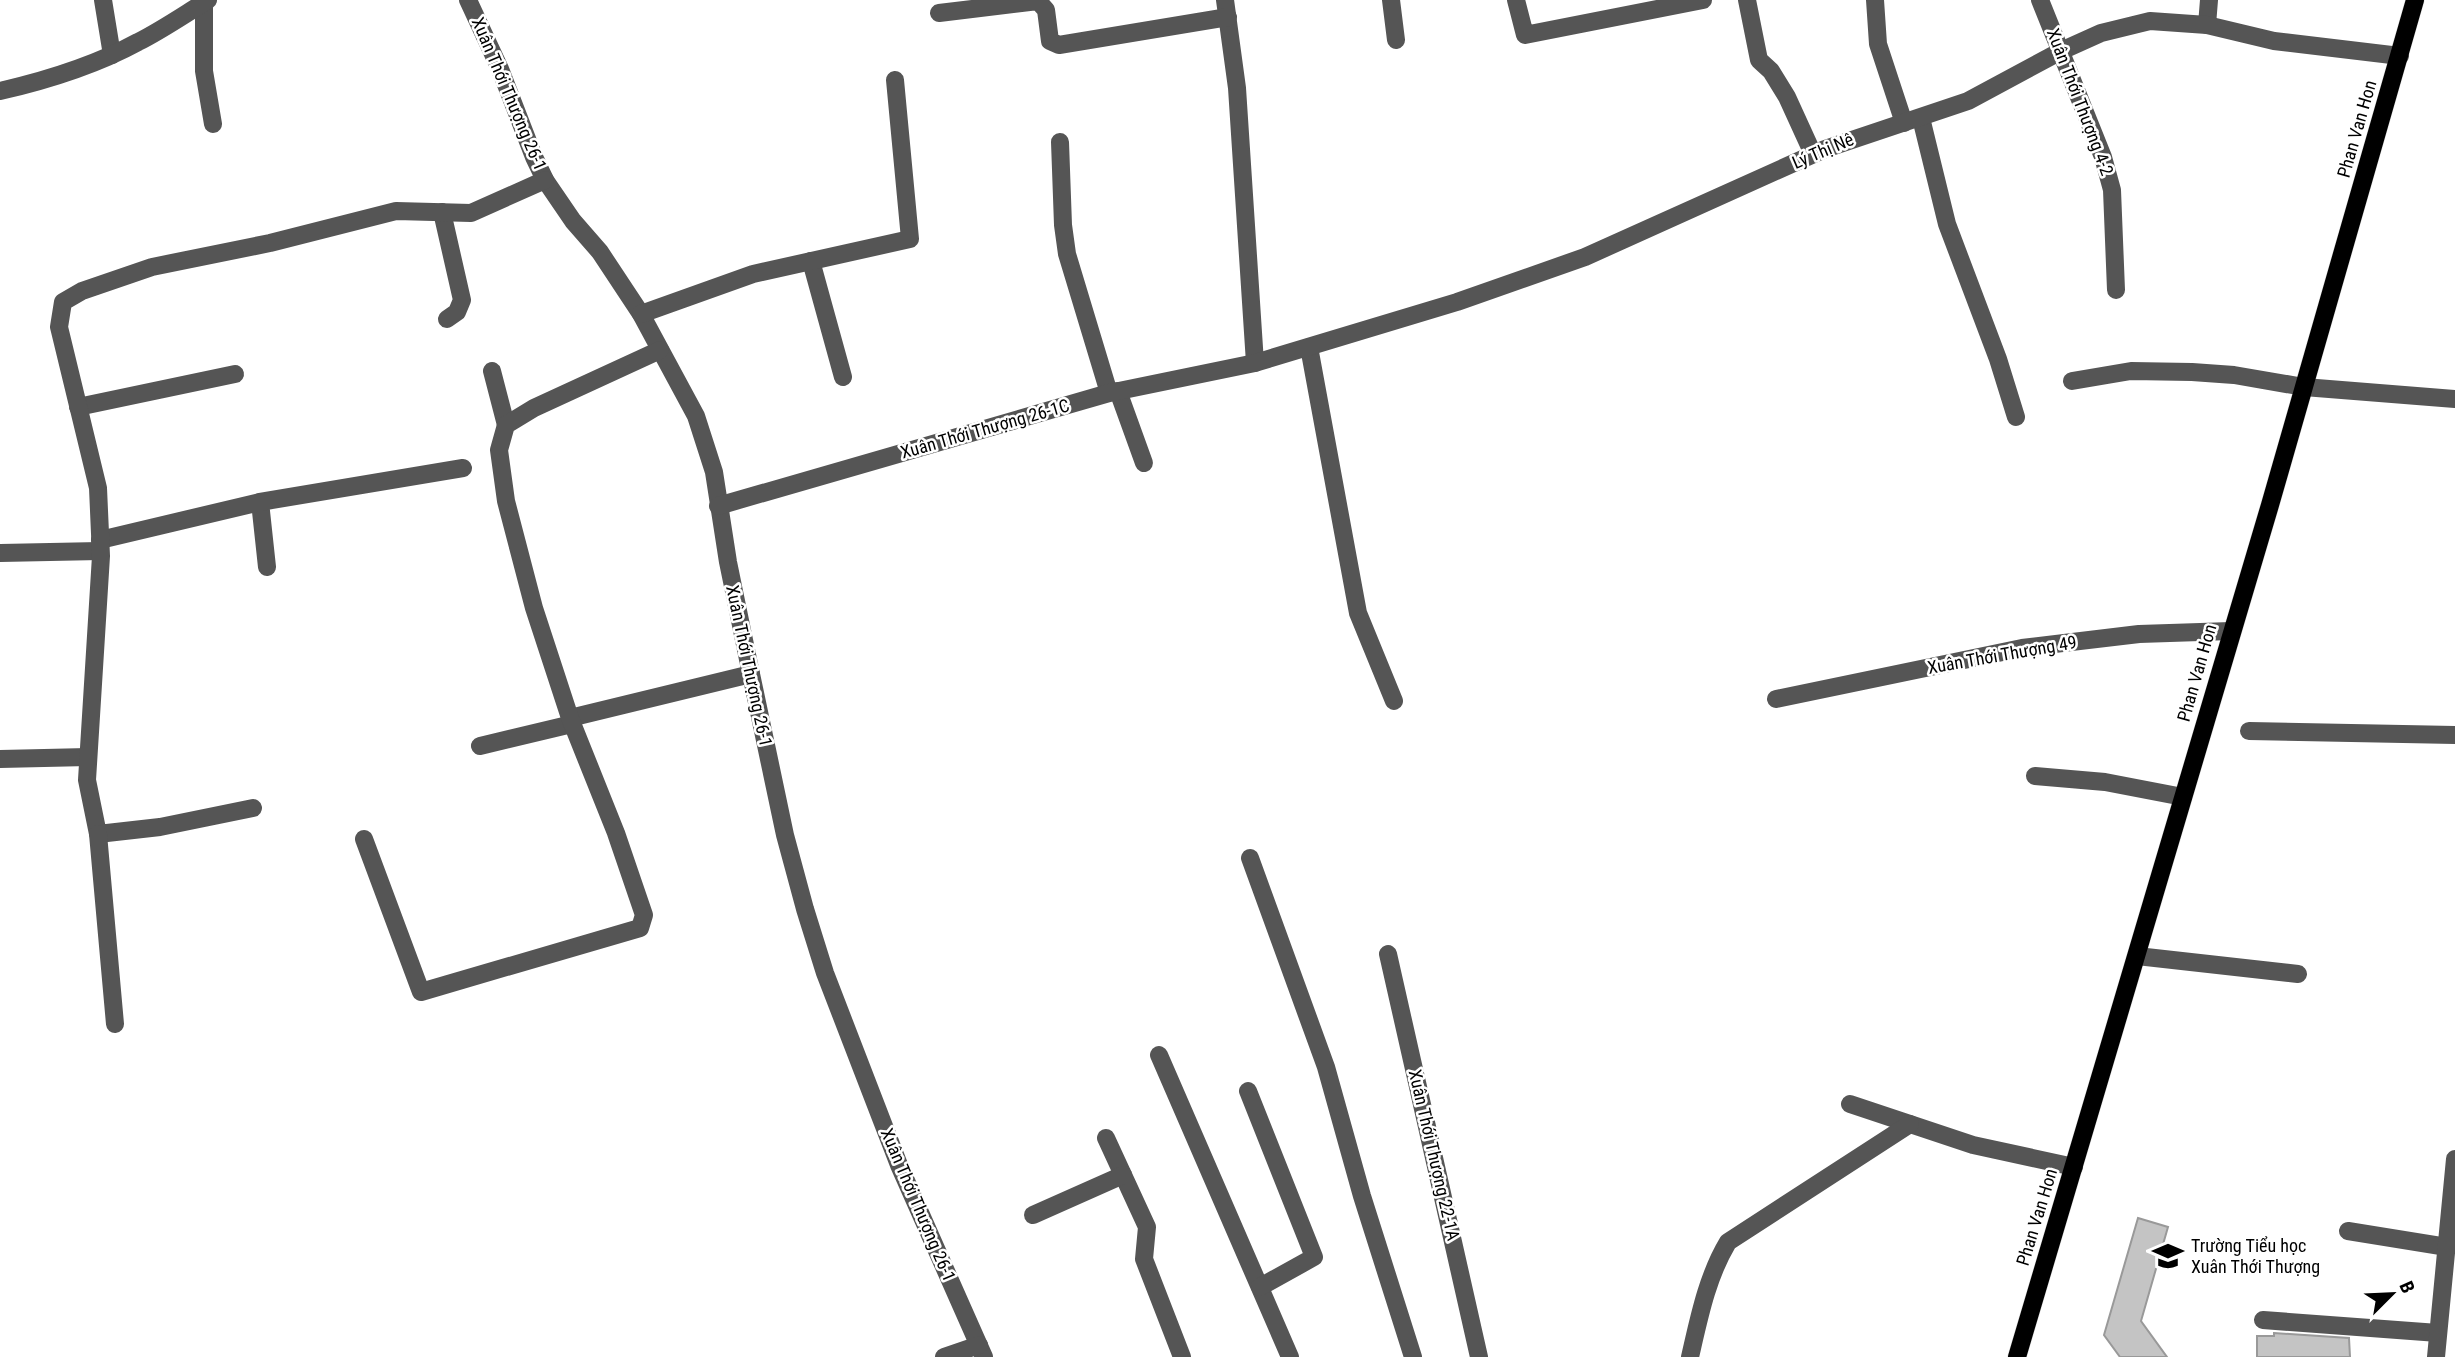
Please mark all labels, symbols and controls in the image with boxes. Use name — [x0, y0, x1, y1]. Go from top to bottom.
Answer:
street label: Xuân Thới Thượng 26-1 — [468, 14, 551, 174]
street label: Xuân Thới Thượng 4-2 — [2043, 25, 2118, 178]
street label: Phan Van Hon — [2333, 78, 2380, 180]
street label: Lý Thị Nê — [1789, 128, 1857, 173]
street label: Xuân Thới Thượng 26-1C — [898, 394, 1072, 463]
street label: Xuân Thới Thượng 26-1 — [722, 583, 777, 749]
street label: Phan Van Hon — [2173, 622, 2220, 724]
street label: Xuân Thới Thượng 49 — [1926, 631, 2078, 678]
street label: Xuân Thới Thượng 22-1A — [1405, 1067, 1465, 1243]
street label: Xuân Thới Thượng 26-1 — [877, 1125, 960, 1285]
street label: Phan Van Hon — [2012, 1166, 2061, 1268]
place label: Trường Tiểu học Xuân Thới Thượng — [2191, 1235, 2320, 1277]
school or university icon: Trường Tiểu học Xuân Thới Thượng — [2151, 1239, 2185, 1273]
north arrow — [2357, 1259, 2427, 1329]
text: B — [2394, 1278, 2420, 1297]

